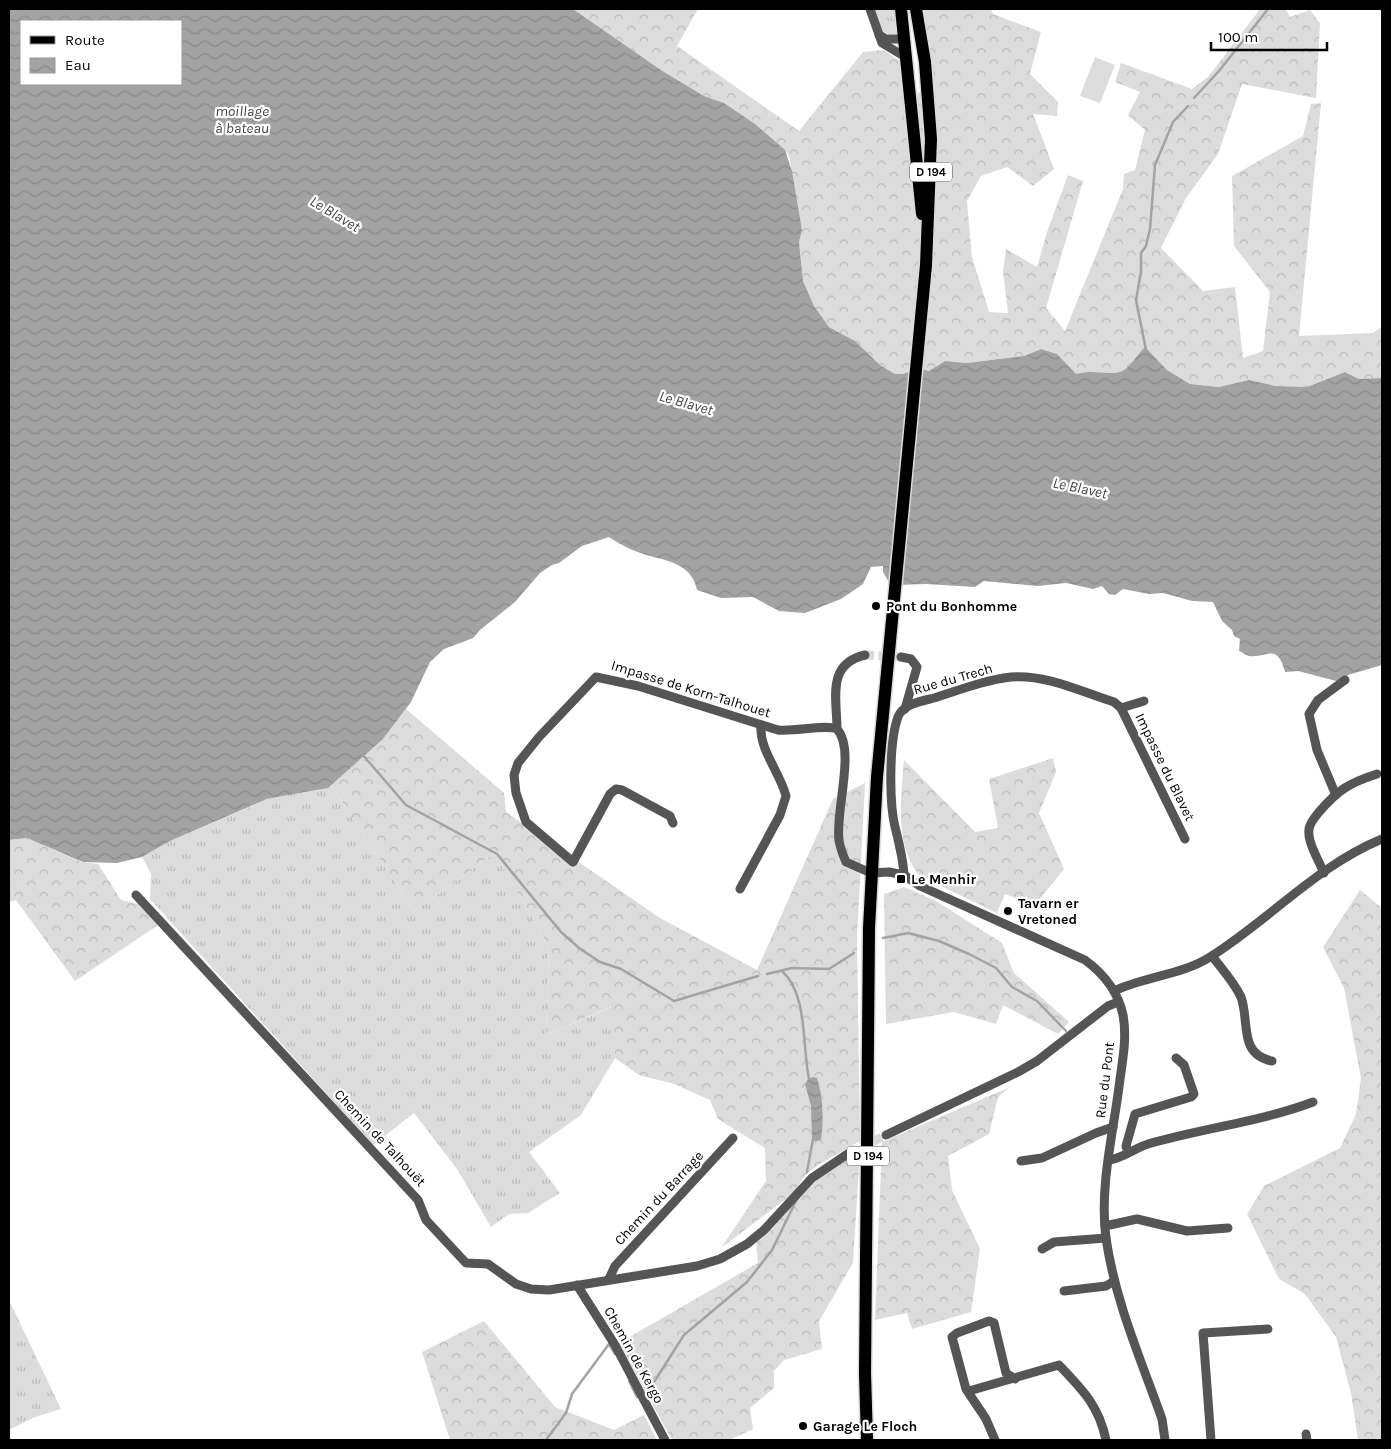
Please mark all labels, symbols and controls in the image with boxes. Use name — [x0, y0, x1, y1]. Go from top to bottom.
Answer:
legend — [20, 20, 182, 85]
scale bar — [1211, 20, 1327, 52]
text: 100 m — [1218, 28, 1258, 46]
text: Route — [65, 31, 105, 49]
text: Eau — [65, 56, 91, 74]
water label: moillage à bateau — [215, 102, 269, 137]
road number: D 194 — [910, 162, 952, 182]
water label: Le Blavet — [307, 192, 364, 236]
water label: Le Blavet — [657, 387, 716, 419]
water label: Le Blavet — [1051, 473, 1110, 503]
place label: Pont du Bonhomme — [886, 598, 1017, 615]
marker: Pont du Bonhomme — [870, 600, 882, 612]
street label: Impasse de Korn-Talhouet — [609, 657, 773, 721]
street label: Rue du Trech — [911, 660, 995, 698]
street label: Impasse du Blavet — [1131, 710, 1199, 824]
place label: Le Menhir — [911, 871, 977, 888]
marker: Le Menhir — [895, 873, 907, 885]
place label: Tavarn er Vretoned — [1018, 895, 1079, 928]
marker: Tavarn er Vretoned — [1002, 905, 1014, 917]
street label: Rue du Pont — [1092, 1041, 1118, 1119]
street label: Chemin de Talhouët — [331, 1086, 429, 1190]
road number: D 194 — [847, 1146, 889, 1166]
street label: Chemin du Barrage — [611, 1147, 707, 1249]
street label: Chemin de Kergo — [600, 1304, 668, 1406]
place label: Garage Le Floch — [813, 1418, 917, 1435]
marker: Garage Le Floch — [797, 1420, 809, 1432]

